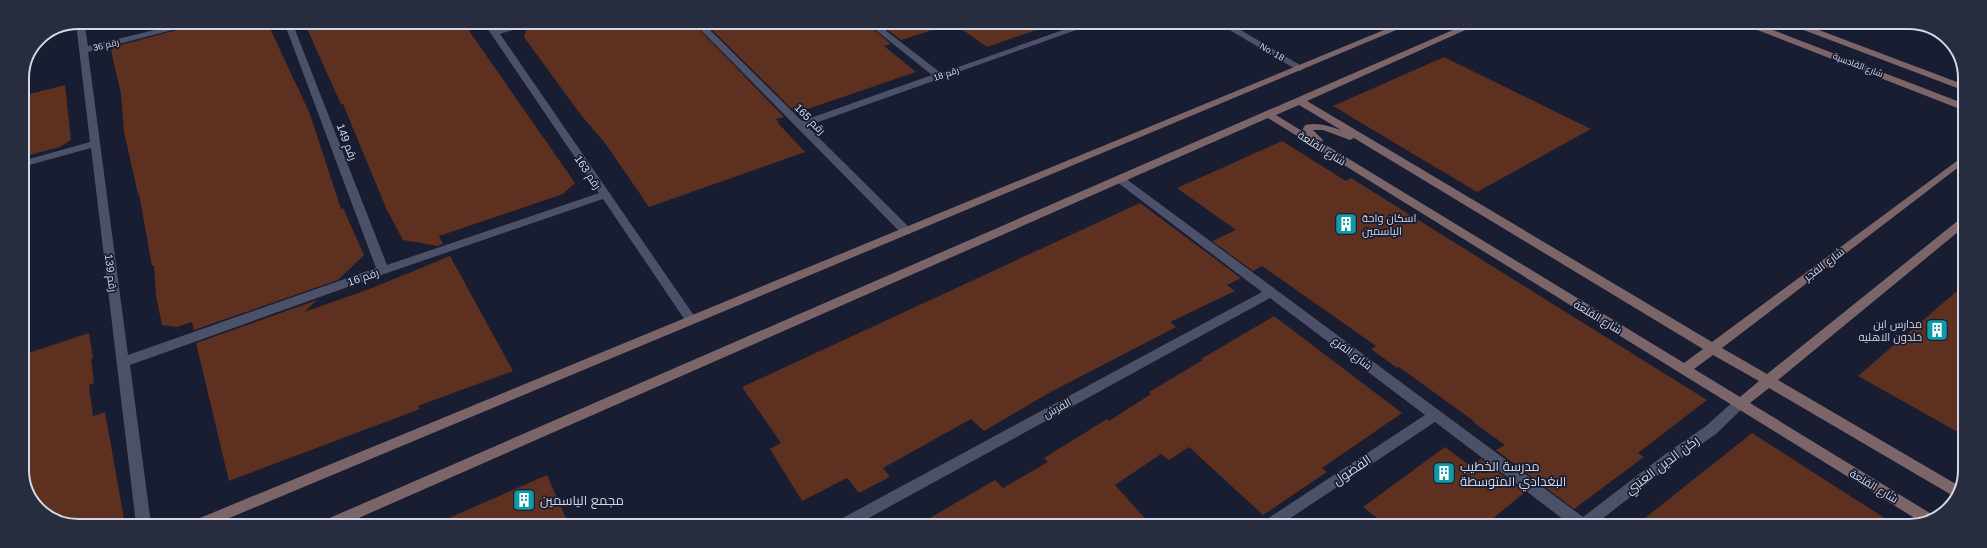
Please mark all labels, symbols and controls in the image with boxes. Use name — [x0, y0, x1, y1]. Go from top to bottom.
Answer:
street label: رقم 36 — [92, 37, 120, 54]
street label: No. 18 — [1258, 41, 1286, 63]
street label: شارع القادسية — [1831, 51, 1884, 80]
street label: رقم 18 — [932, 65, 960, 84]
street label: رقم 165 — [791, 101, 828, 138]
street label: رقم 149 — [333, 122, 359, 163]
street label: شارع القلعة — [1295, 129, 1348, 169]
street label: رقم 163 — [571, 153, 604, 192]
building icon: اسكان واحة الياسمين — [1333, 211, 1359, 237]
place label: اسكان واحة الياسمين — [1362, 212, 1416, 238]
street label: شارع الفجر — [1801, 245, 1848, 285]
street label: رقم 139 — [101, 253, 119, 293]
street label: رقم 16 — [346, 266, 381, 290]
street label: شارع القلعة — [1571, 298, 1624, 338]
building icon: مدارس ابن خلدون الاهليه — [1924, 317, 1950, 343]
place label: مدارس ابن خلدون الاهليه — [1858, 318, 1922, 344]
street label: شارع الفرع — [1329, 334, 1374, 373]
street label: الفرش — [1041, 396, 1073, 421]
street label: ركن الدين العتبي — [1622, 433, 1703, 500]
street label: الفضول — [1330, 452, 1374, 489]
place label: مدرسة الخطيب البغدادي المتوسطة — [1460, 459, 1566, 492]
building icon: مدرسة الخطيب البغدادي المتوسطة — [1431, 460, 1457, 486]
street label: شارع القلعة — [1847, 467, 1900, 507]
building icon: مجمع الياسمين — [511, 487, 537, 513]
place label: مجمع الياسمين — [540, 493, 624, 509]

